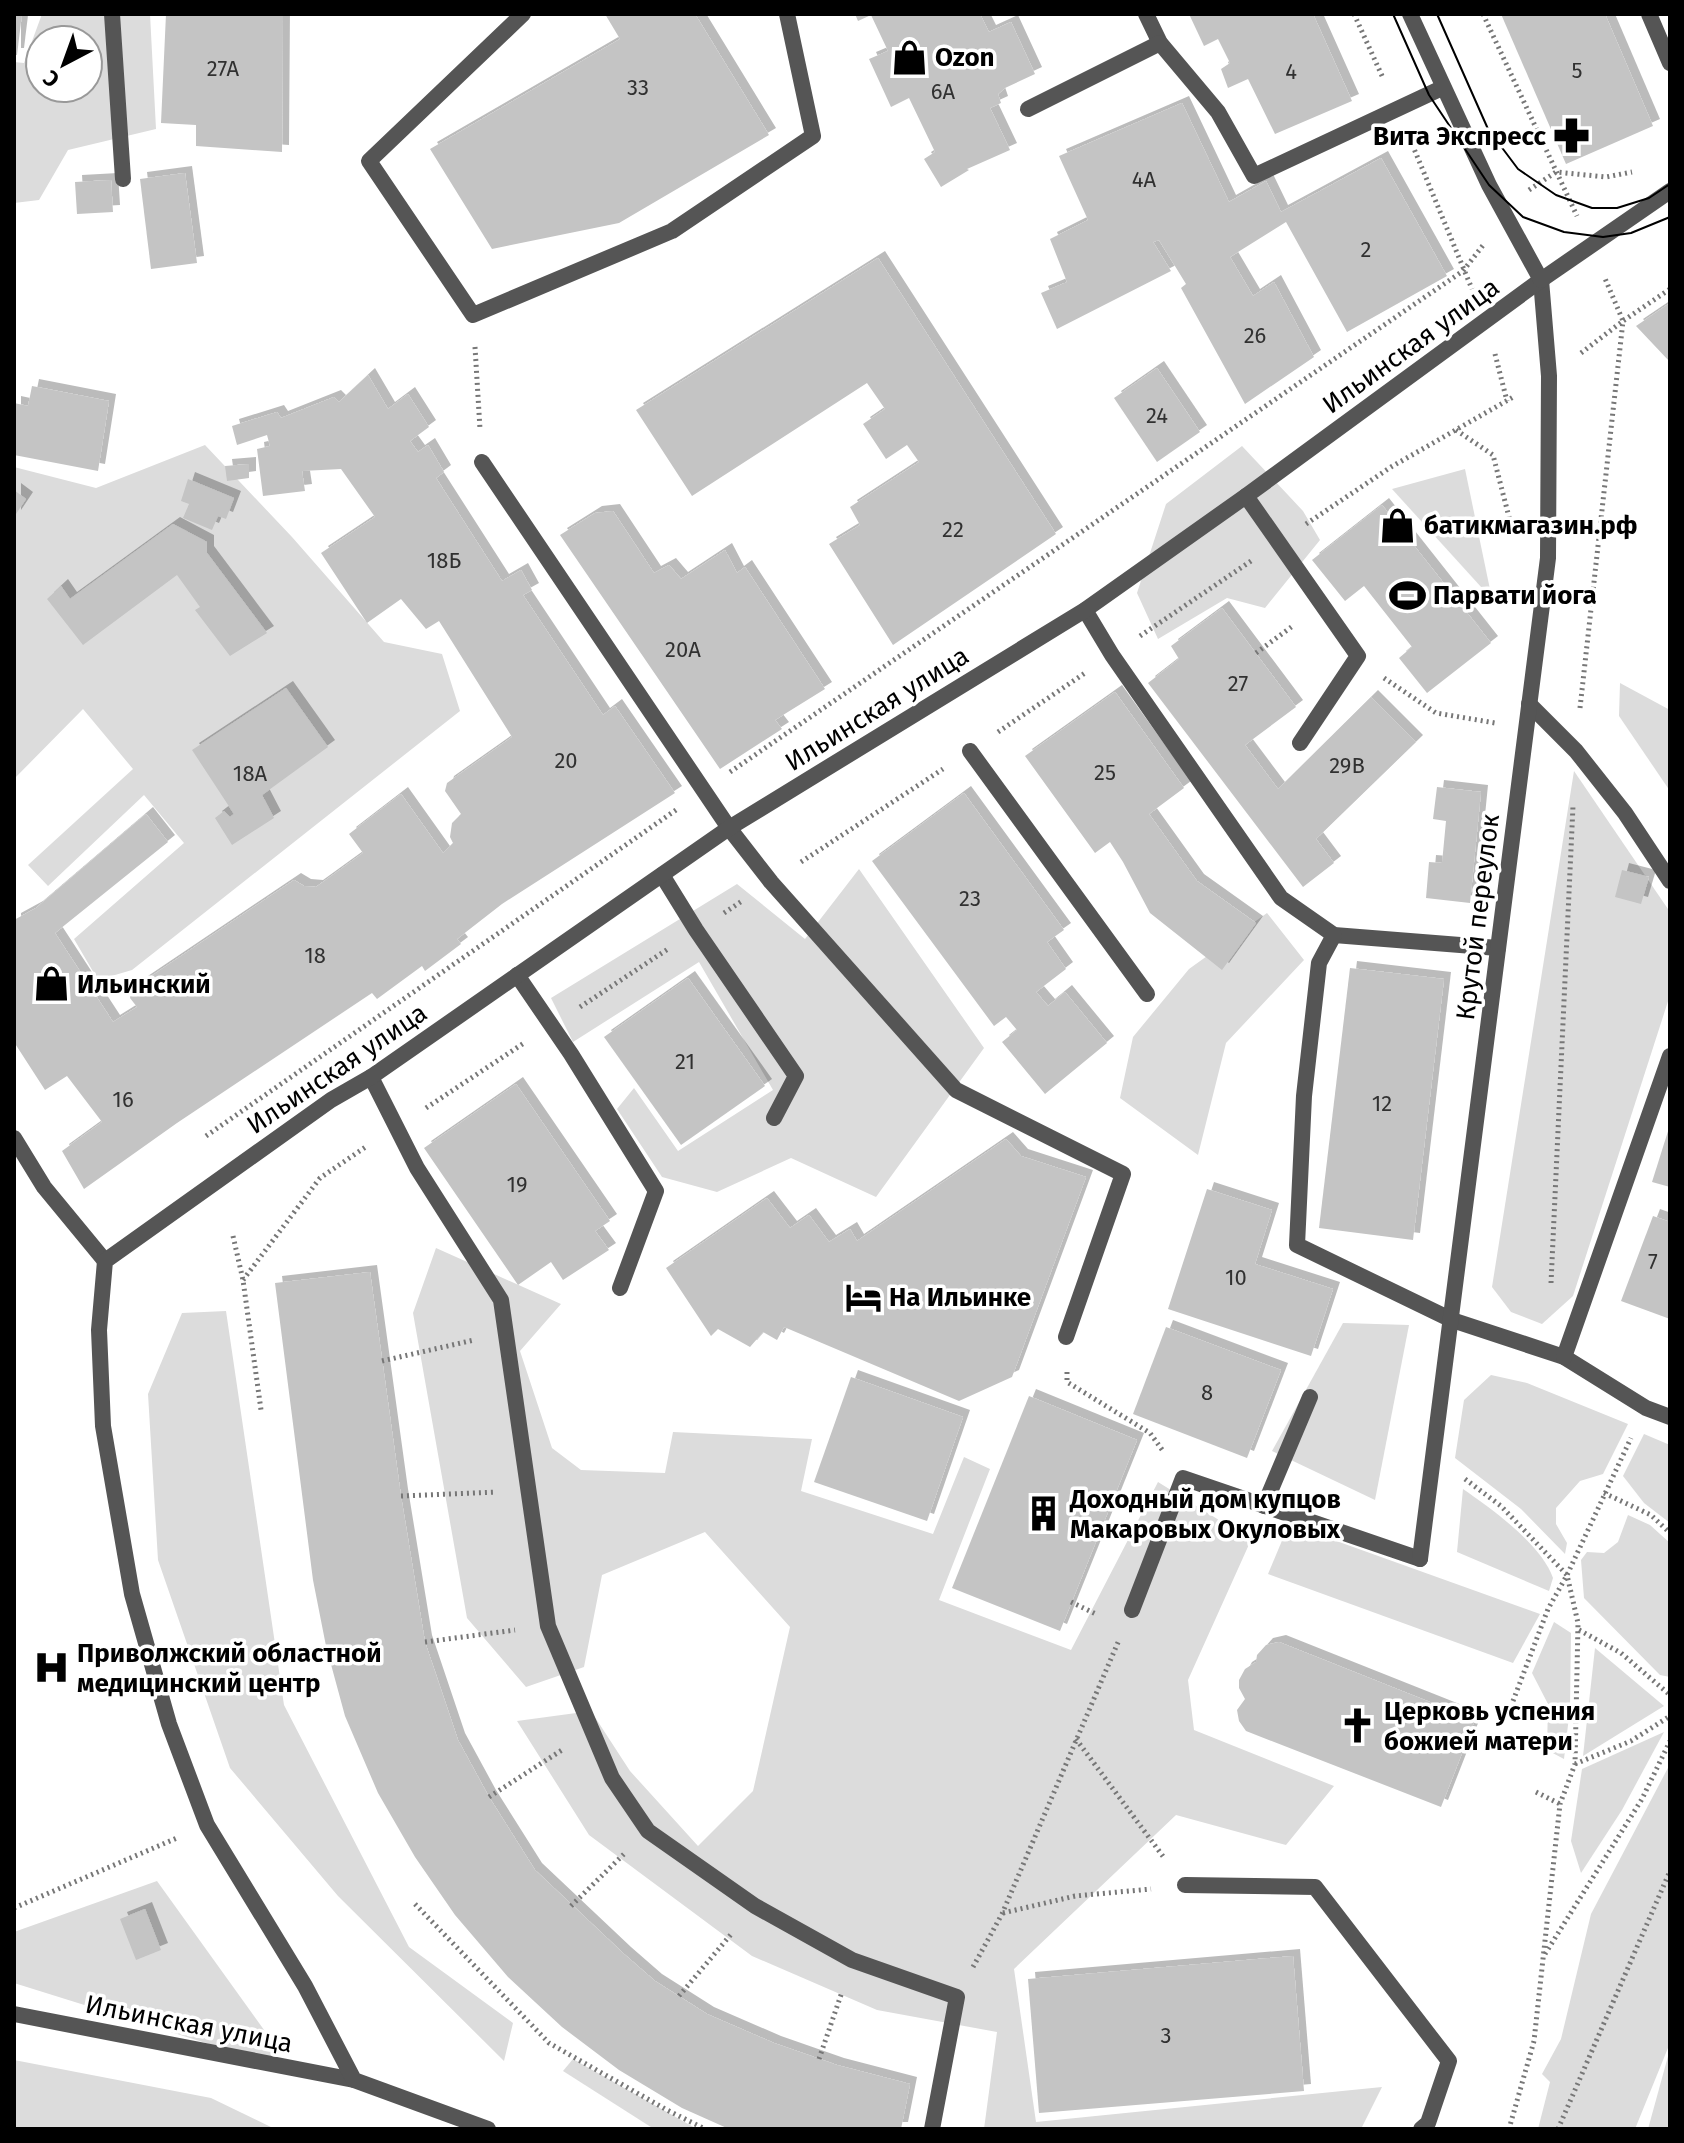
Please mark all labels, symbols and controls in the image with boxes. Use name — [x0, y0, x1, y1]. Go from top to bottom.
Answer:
north arrow — [24, 24, 104, 104]
shop icon: Ozon — [890, 38, 928, 76]
place label: Ozon — [935, 42, 995, 73]
house number: 27А — [207, 55, 240, 82]
house number: 5 — [1571, 57, 1583, 84]
house number: 4 — [1285, 58, 1297, 85]
text: С — [37, 64, 65, 93]
house number: 33 — [627, 74, 649, 101]
house number: 6А — [931, 78, 956, 105]
pharmacy icon: Вита Экспресс — [1553, 117, 1591, 155]
place label: Вита Экспресс — [1373, 121, 1547, 152]
house number: 4А — [1132, 166, 1157, 193]
house number: 2 — [1361, 236, 1371, 263]
street label: Ильинская улица — [1317, 272, 1505, 420]
house number: 26 — [1244, 322, 1266, 349]
house number: 24 — [1146, 402, 1168, 429]
shop icon: батикмагазин.рф — [1379, 506, 1417, 544]
place label: батикмагазин.рф — [1424, 510, 1638, 541]
house number: 22 — [942, 516, 964, 543]
house number: 18Б — [427, 547, 461, 574]
sports icon: Парвати йога — [1388, 576, 1426, 614]
place label: Парвати йога — [1433, 580, 1597, 611]
house number: 20А — [665, 636, 701, 663]
street label: Ильинская улица — [780, 640, 974, 778]
house number: 27 — [1228, 670, 1248, 697]
house number: 20 — [554, 747, 578, 774]
house number: 29В — [1329, 752, 1365, 779]
house number: 25 — [1094, 759, 1116, 786]
house number: 18А — [233, 760, 268, 787]
street label: Крутой переулок — [1450, 812, 1506, 1022]
house number: 23 — [959, 885, 981, 912]
house number: 18 — [304, 942, 326, 969]
shop icon: Ильинский — [32, 965, 70, 1003]
place label: Ильинский — [77, 969, 211, 1000]
street label: Ильинская улица — [241, 997, 433, 1141]
house number: 21 — [675, 1048, 695, 1075]
house number: 16 — [112, 1086, 134, 1113]
house number: 12 — [1372, 1090, 1392, 1117]
house number: 19 — [506, 1171, 528, 1198]
house number: 7 — [1648, 1248, 1658, 1275]
house number: 10 — [1225, 1264, 1247, 1291]
hotel icon: На Ильинке — [844, 1278, 882, 1316]
place label: На Ильинке — [889, 1282, 1031, 1313]
house number: 8 — [1201, 1379, 1213, 1406]
place label: Доходный дом купцов Макаровых Окуловых — [1069, 1484, 1341, 1545]
building icon: Доходный дом купцов Макаровых Окуловых — [1025, 1495, 1063, 1533]
place label: Приволжский областной медицинский центр — [77, 1638, 382, 1699]
hospital icon: Приволжский областной медицинский центр — [32, 1649, 70, 1687]
place label: Церковь успения божией матери — [1384, 1696, 1595, 1757]
church icon: Церковь успения божией матери — [1339, 1707, 1377, 1745]
street label: Ильинская улица — [83, 1989, 295, 2059]
house number: 3 — [1161, 2022, 1171, 2049]

